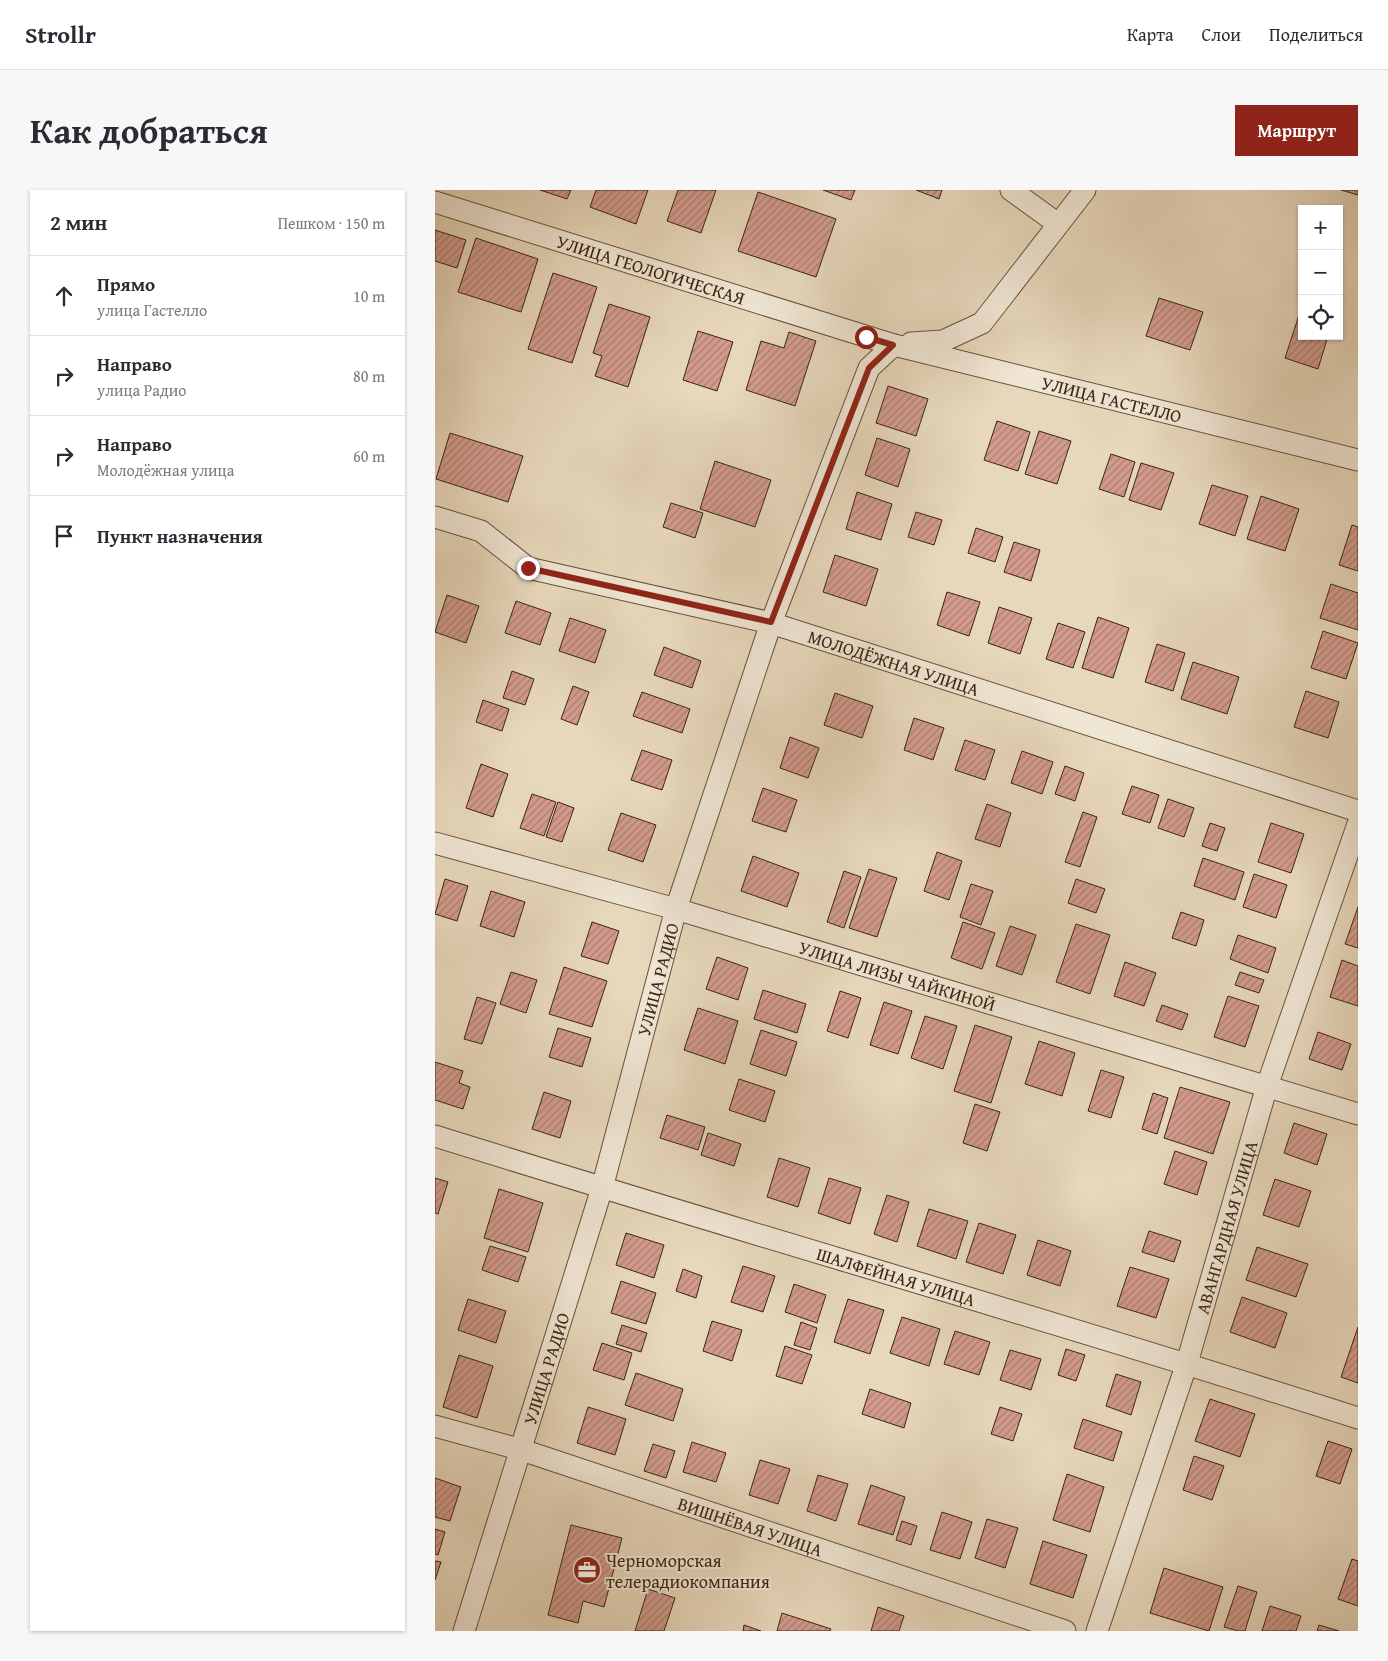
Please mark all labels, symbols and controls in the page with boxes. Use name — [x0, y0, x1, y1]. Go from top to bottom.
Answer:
text: Strollr — [25, 17, 96, 52]
text: Карта — [1127, 21, 1174, 48]
text: Слои — [1202, 21, 1241, 48]
text: Поделиться — [1269, 21, 1363, 48]
text: Как добраться — [30, 105, 268, 156]
button: Маршрут — [1235, 105, 1358, 156]
map controls — [1298, 205, 1343, 340]
button: + — [1298, 205, 1343, 250]
text: 2 мин — [50, 207, 107, 238]
text: Пешком · 150 m — [278, 211, 385, 235]
street label: УЛИЦА ГЕОЛОГИЧЕСКАЯ — [553, 227, 749, 311]
button: − — [1298, 250, 1343, 295]
text: Прямо — [97, 270, 155, 298]
icon: ahead — [50, 282, 78, 310]
text: 10 m — [353, 284, 385, 308]
button: locate — [1298, 295, 1343, 340]
text: улица Гастелло — [97, 298, 207, 322]
route start — [855, 326, 878, 349]
text: Направо — [97, 350, 172, 378]
icon: right — [50, 362, 78, 390]
text: 80 m — [353, 364, 385, 388]
street label: УЛИЦА ГАСТЕЛЛО — [1039, 369, 1185, 429]
text: улица Радио — [97, 378, 186, 402]
text: Направо — [97, 430, 172, 458]
icon: right — [50, 442, 78, 470]
text: 60 m — [353, 444, 385, 468]
text: Молодёжная улица — [97, 458, 234, 482]
icon: arrive — [50, 522, 78, 550]
text: Пункт назначения — [97, 522, 263, 550]
route end — [517, 557, 540, 580]
street label: МОЛОДЁЖНАЯ УЛИЦА — [805, 622, 983, 702]
street label: УЛИЦА РАДИО — [629, 920, 685, 1039]
street label: УЛИЦА ЛИЗЫ ЧАЙКИНОЙ — [796, 933, 999, 1018]
street label: АВАНГАРДНАЯ УЛИЦА — [1188, 1137, 1264, 1317]
street label: ШАЛФЕЙНАЯ УЛИЦА — [813, 1240, 979, 1313]
street label: УЛИЦА РАДИО — [516, 1309, 576, 1428]
street label: ВИШНЁВАЯ УЛИЦА — [674, 1489, 826, 1563]
place label: Черноморская телерадиокомпания — [606, 1547, 770, 1595]
office icon: Черноморская телерадиокомпания — [572, 1555, 602, 1585]

